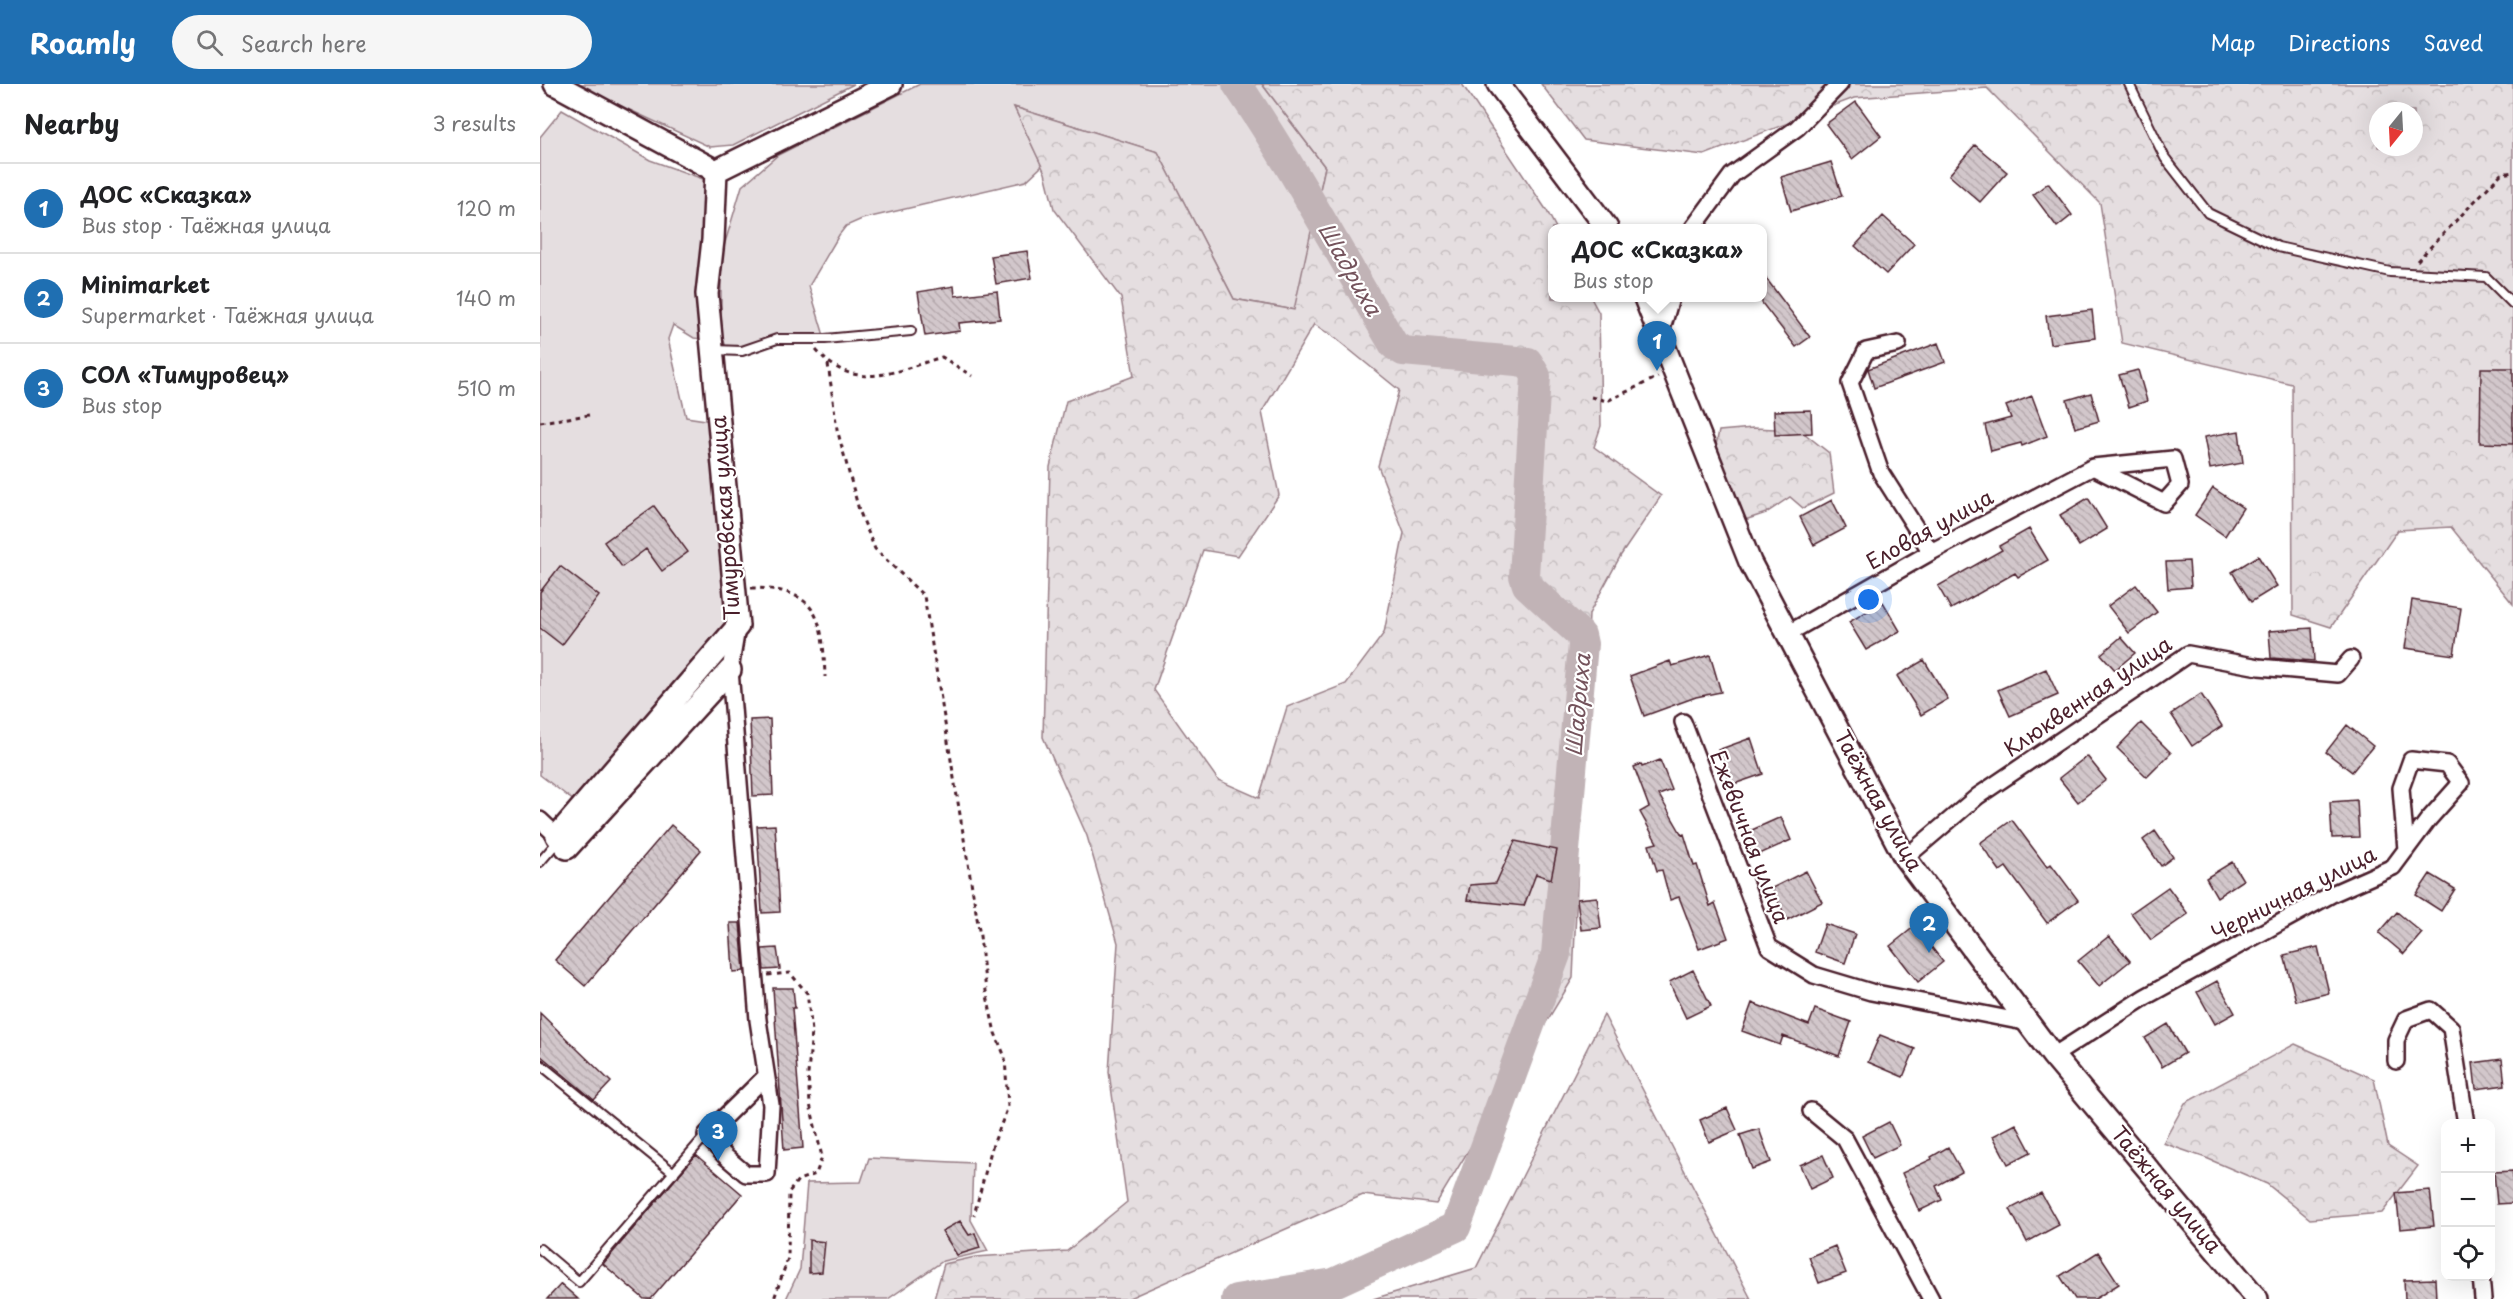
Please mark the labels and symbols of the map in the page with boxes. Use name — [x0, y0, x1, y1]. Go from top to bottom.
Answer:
north arrow — [2369, 102, 2423, 156]
water label: Шадриха — [1311, 216, 1392, 322]
pin: 1 — [1638, 322, 1676, 371]
street label: Тимуровская улица — [701, 414, 747, 622]
street label: Еловая улица — [1860, 480, 1999, 576]
your location — [1854, 585, 1883, 614]
street label: Клюквенная улица — [1996, 627, 2178, 764]
water label: Шадриха — [1556, 651, 1598, 757]
street label: Таёжная улица — [1828, 723, 1932, 877]
street label: Ежевичная улица — [1703, 745, 1799, 928]
street label: Черничная улица — [2205, 836, 2382, 948]
pin: 2 — [1910, 904, 1948, 953]
pin: 3 — [698, 1112, 738, 1161]
street label: Таёжная улица — [2105, 1118, 2231, 1260]

